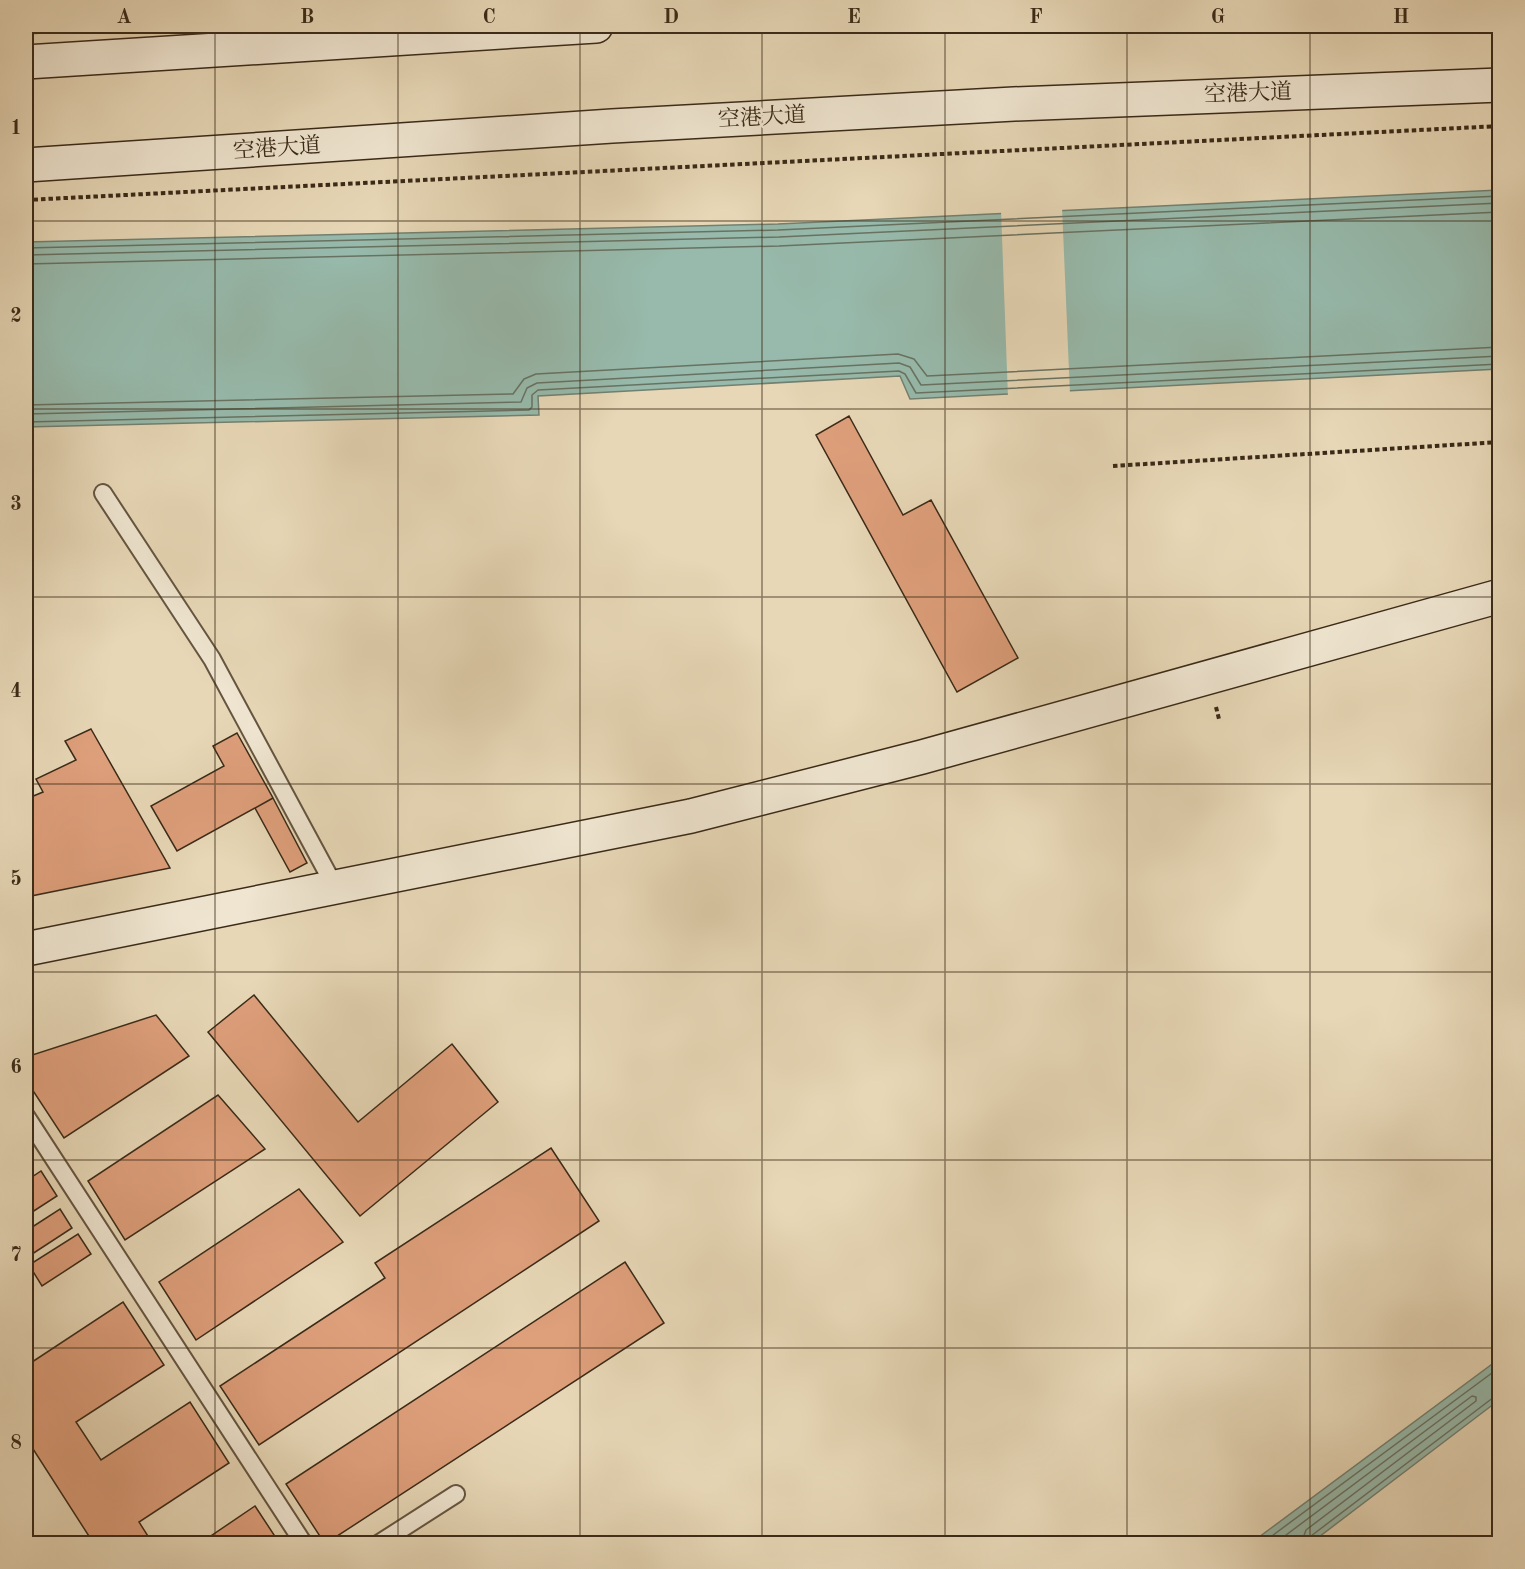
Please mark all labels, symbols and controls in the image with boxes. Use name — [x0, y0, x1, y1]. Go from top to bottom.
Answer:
text: A — [116, 8, 132, 28]
text: B — [300, 8, 314, 28]
text: C — [482, 8, 496, 28]
text: D — [663, 8, 679, 28]
text: E — [847, 8, 861, 28]
text: F — [1029, 8, 1043, 28]
text: G — [1211, 8, 1225, 28]
text: H — [1393, 8, 1409, 28]
street label: 空港大道 — [1204, 79, 1292, 107]
street label: 空港大道 — [717, 103, 807, 131]
text: 1 — [10, 119, 22, 139]
street label: 空港大道 — [232, 133, 322, 163]
text: 2 — [10, 307, 22, 327]
text: 3 — [10, 495, 22, 515]
text: 4 — [10, 682, 22, 702]
text: 5 — [10, 869, 22, 890]
text: 6 — [10, 1058, 22, 1078]
text: 7 — [10, 1246, 22, 1266]
text: 8 — [10, 1434, 22, 1454]

